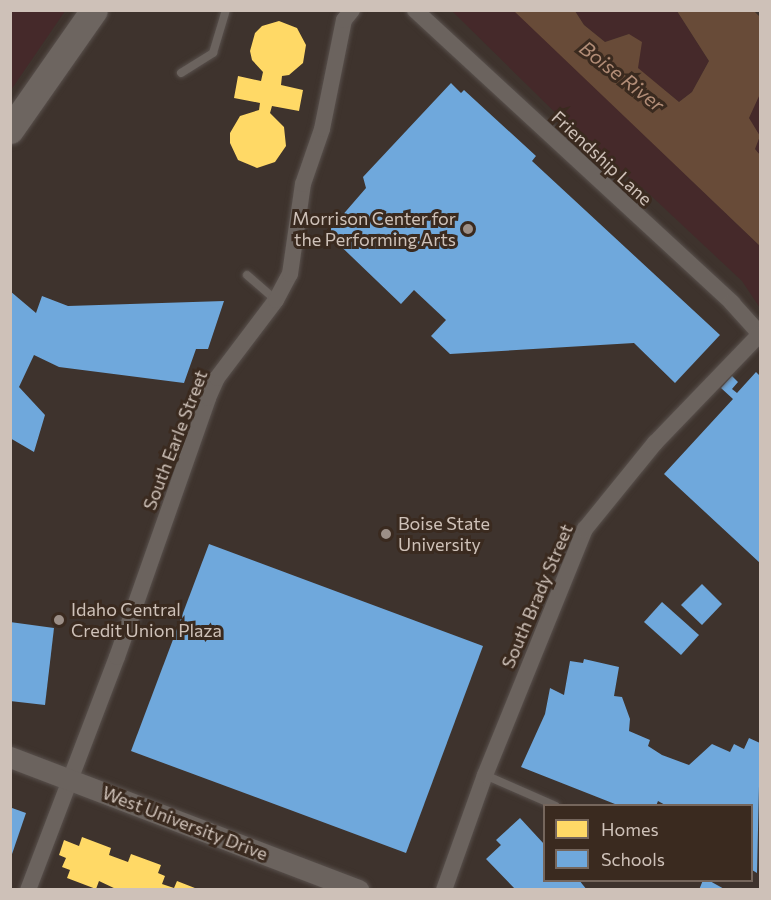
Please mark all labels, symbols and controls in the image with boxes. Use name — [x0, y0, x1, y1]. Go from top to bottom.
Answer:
water label: Boise River — [575, 36, 669, 116]
street label: Friendship Lane — [548, 106, 656, 210]
place label: Morrison Center for the Performing Arts — [292, 208, 456, 250]
marker: Morrison Center for the Performing Arts — [461, 222, 475, 236]
street label: South Earle Street — [138, 367, 212, 513]
place label: Boise State University — [398, 513, 490, 556]
street label: South Brady Street — [497, 521, 577, 671]
marker: Boise State University — [379, 527, 393, 541]
place label: Idaho Central Credit Union Plaza — [71, 599, 222, 642]
marker: Idaho Central Credit Union Plaza — [52, 613, 66, 627]
street label: West University Drive — [99, 781, 271, 865]
legend — [543, 804, 753, 882]
text: Homes — [601, 818, 659, 840]
text: Schools — [601, 848, 665, 870]

